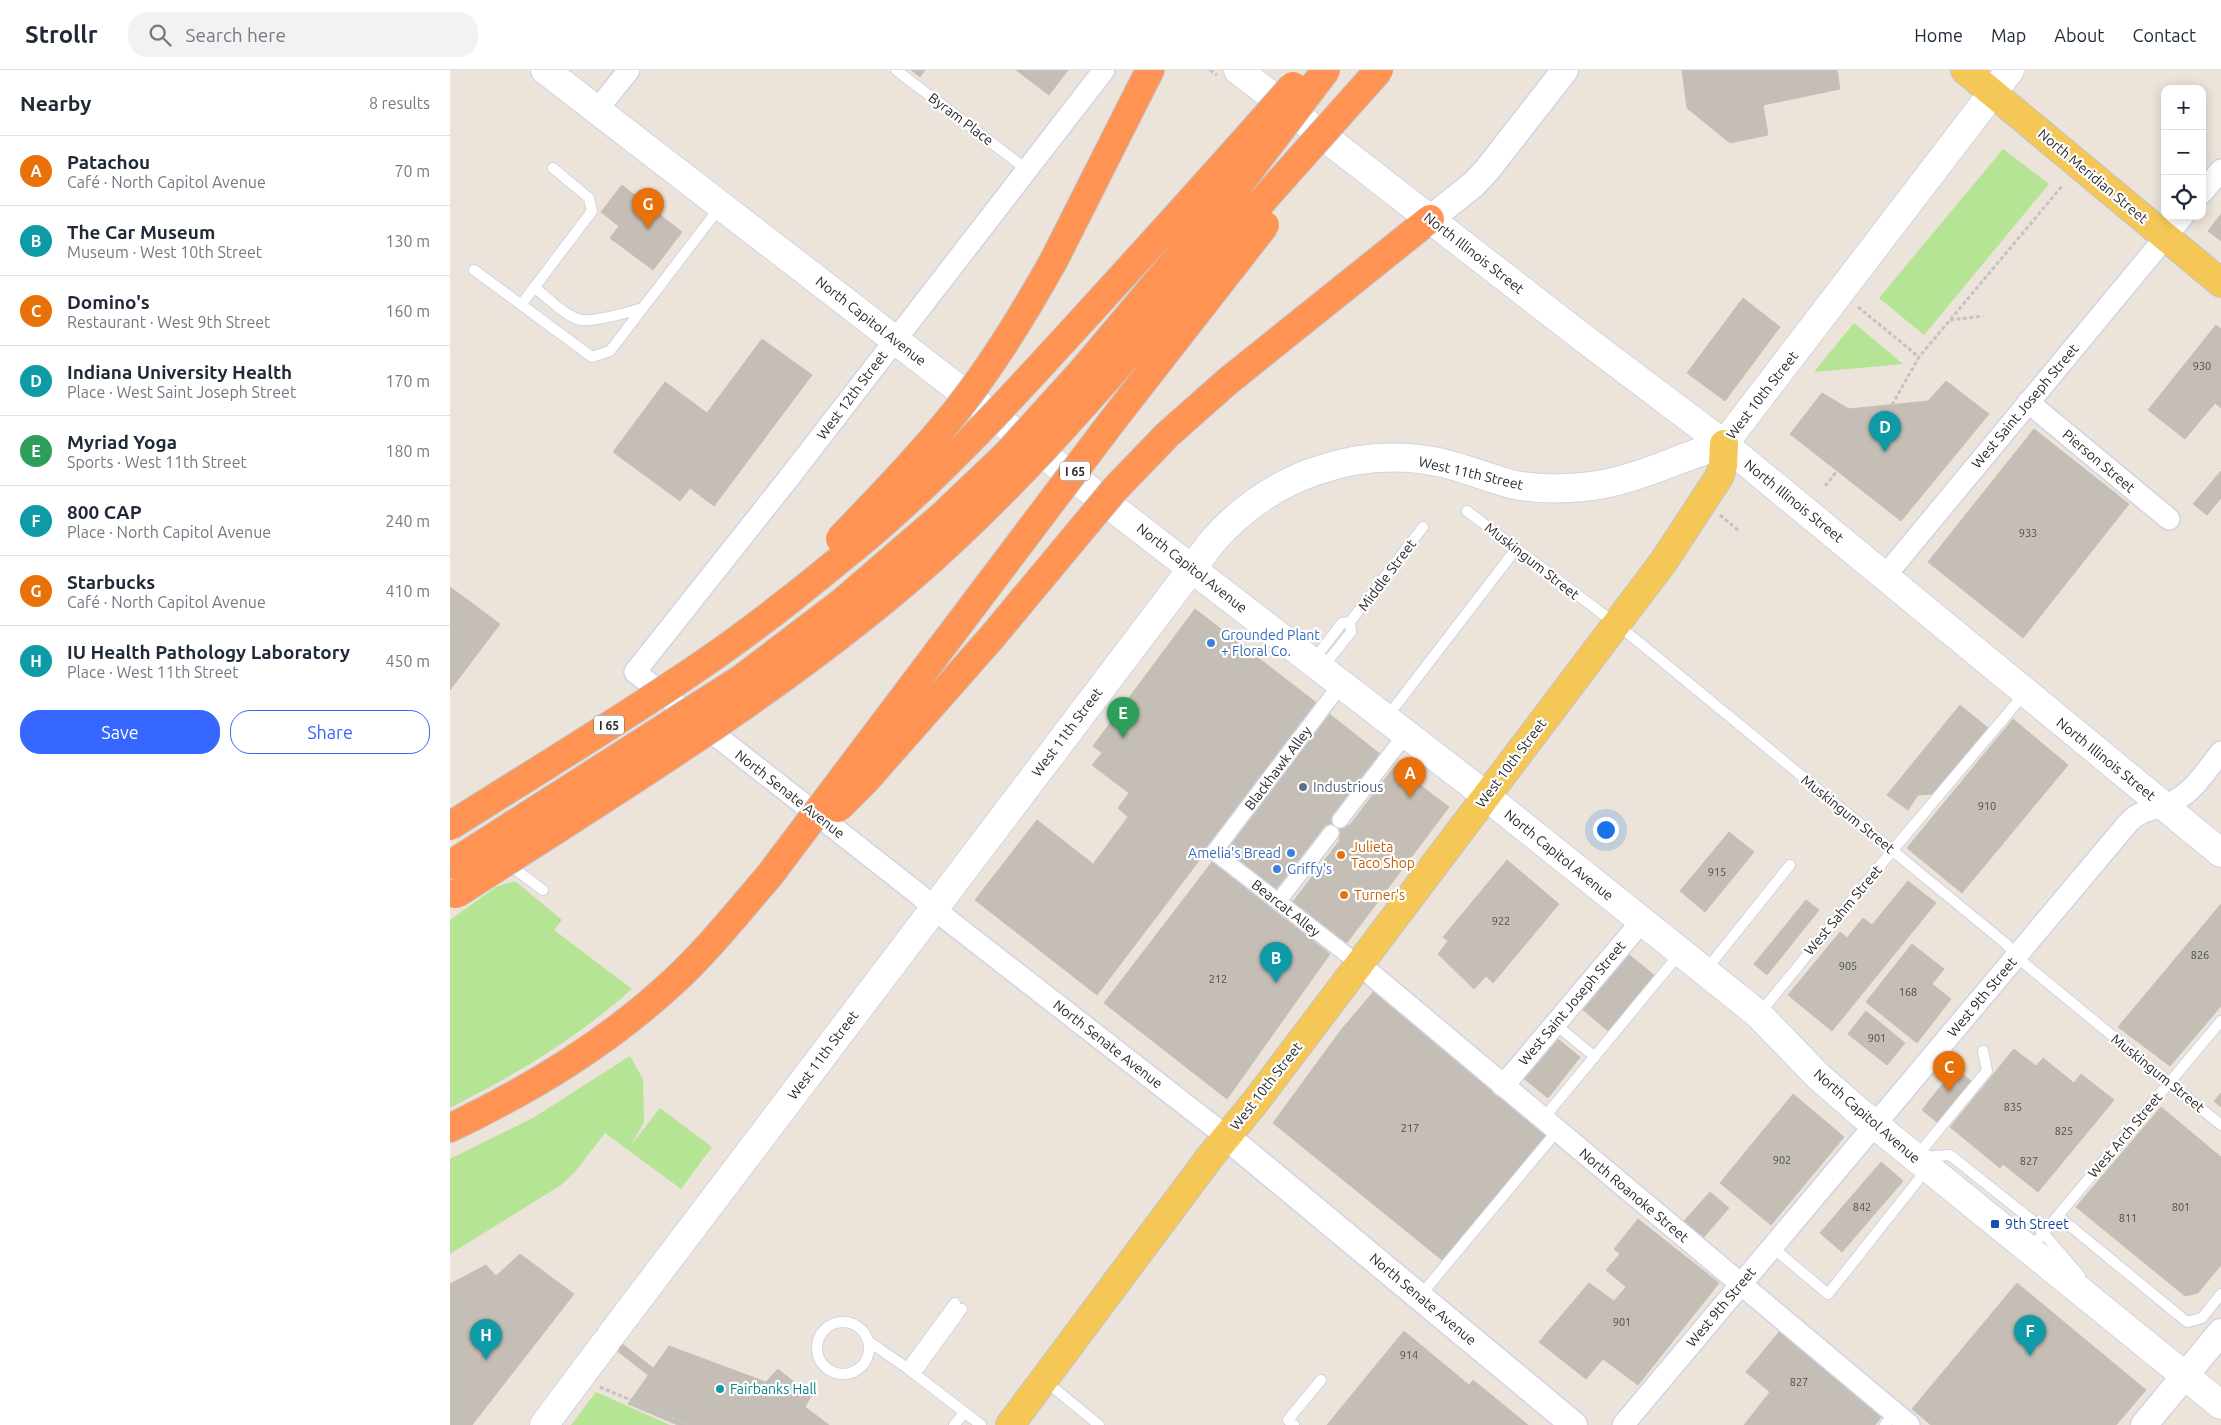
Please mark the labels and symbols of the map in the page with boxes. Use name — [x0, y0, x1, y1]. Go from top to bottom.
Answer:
street label: Byram Place — [925, 89, 997, 149]
street label: North Meridian Street — [2035, 126, 2151, 227]
pin: G — [632, 188, 664, 229]
street label: North Illinois Street — [1421, 209, 1528, 297]
street label: North Capitol Avenue — [813, 273, 929, 369]
street label: West Saint Joseph Street — [1968, 340, 2082, 471]
street label: West 12th Street — [813, 347, 891, 442]
street label: West 10th Street — [1723, 348, 1801, 442]
house number: 930 — [2193, 360, 2211, 372]
pin: D — [1869, 411, 1901, 452]
street label: Pierson Street — [2060, 426, 2139, 496]
street label: West 11th Street — [1417, 453, 1525, 493]
street label: North Illinois Street — [1741, 456, 1847, 546]
road number: I 65 — [1060, 462, 1090, 481]
street label: Muskingum Street — [1482, 519, 1583, 603]
street label: North Capitol Avenue — [1134, 520, 1250, 616]
house number: 933 — [2019, 527, 2037, 539]
street label: Middle Street — [1355, 536, 1419, 614]
place label: Grounded Plant + Floral Co. — [1221, 627, 1320, 659]
marker: Grounded Plant + Floral Co. — [1205, 637, 1217, 649]
street label: West 11th Street — [1028, 684, 1106, 779]
pin: E — [1107, 697, 1139, 738]
street label: North Illinois Street — [2053, 714, 2159, 804]
street label: West 10th Street — [1472, 715, 1550, 810]
road number: I 65 — [594, 716, 624, 734]
street label: Blackhawk Alley — [1241, 723, 1315, 813]
street label: North Senate Avenue — [732, 746, 848, 842]
pin: A — [1394, 757, 1426, 798]
street label: Muskingum Street — [1798, 772, 1898, 857]
place label: Industrious — [1313, 779, 1383, 795]
marker: Industrious — [1297, 781, 1309, 793]
house number: 910 — [1978, 800, 1996, 812]
street label: North Capitol Avenue — [1501, 806, 1617, 904]
your location — [1593, 817, 1619, 843]
place label: Julieta Taco Shop — [1351, 839, 1415, 871]
place label: Amelia's Bread — [1188, 845, 1281, 861]
marker: Amelia's Bread — [1285, 847, 1297, 859]
marker: Julieta Taco Shop — [1335, 849, 1347, 861]
place label: Griffy's — [1287, 861, 1332, 877]
street label: West Sahm Street — [1801, 862, 1885, 958]
marker: Griffy's — [1271, 863, 1283, 875]
house number: 915 — [1708, 866, 1726, 878]
street label: Bearcat Alley — [1249, 876, 1324, 940]
place label: Turner's — [1354, 887, 1405, 903]
marker: Turner's — [1338, 889, 1350, 901]
house number: 922 — [1492, 915, 1510, 927]
street label: West Saint Joseph Street — [1515, 937, 1629, 1068]
pin: B — [1260, 942, 1292, 983]
house number: 826 — [2191, 949, 2209, 961]
street label: West 9th Street — [1944, 954, 2020, 1040]
house number: 905 — [1839, 960, 1857, 972]
house number: 212 — [1209, 973, 1227, 985]
house number: 168 — [1899, 986, 1917, 998]
street label: North Senate Avenue — [1050, 996, 1166, 1092]
street label: West 11th Street — [784, 1007, 862, 1102]
street label: Muskingum Street — [2108, 1031, 2208, 1116]
house number: 901 — [1868, 1032, 1886, 1044]
street label: West 10th Street — [1227, 1039, 1305, 1133]
pin: C — [1933, 1051, 1965, 1092]
street label: North Capitol Avenue — [1811, 1066, 1923, 1166]
street label: West Arch Street — [2085, 1089, 2166, 1181]
house number: 835 — [2004, 1101, 2022, 1113]
house number: 217 — [1401, 1122, 1419, 1134]
house number: 825 — [2055, 1125, 2073, 1137]
street label: North Roanoke Street — [1576, 1145, 1692, 1246]
house number: 902 — [1773, 1154, 1791, 1166]
house number: 827 — [2020, 1155, 2038, 1167]
house number: 842 — [1853, 1201, 1871, 1213]
house number: 801 — [2172, 1201, 2190, 1213]
house number: 811 — [2119, 1212, 2137, 1224]
place label: 9th Street — [2005, 1216, 2069, 1232]
marker: 9th Street — [1989, 1218, 2001, 1230]
street label: North Senate Avenue — [1367, 1250, 1479, 1348]
street label: West 9th Street — [1683, 1264, 1759, 1350]
pin: F — [2014, 1315, 2046, 1356]
house number: 901 — [1613, 1316, 1631, 1328]
pin: H — [470, 1319, 502, 1360]
house number: 914 — [1400, 1349, 1418, 1361]
house number: 827 — [1790, 1376, 1808, 1388]
place label: Fairbanks Hall — [730, 1381, 817, 1397]
marker: Fairbanks Hall — [714, 1383, 726, 1395]

